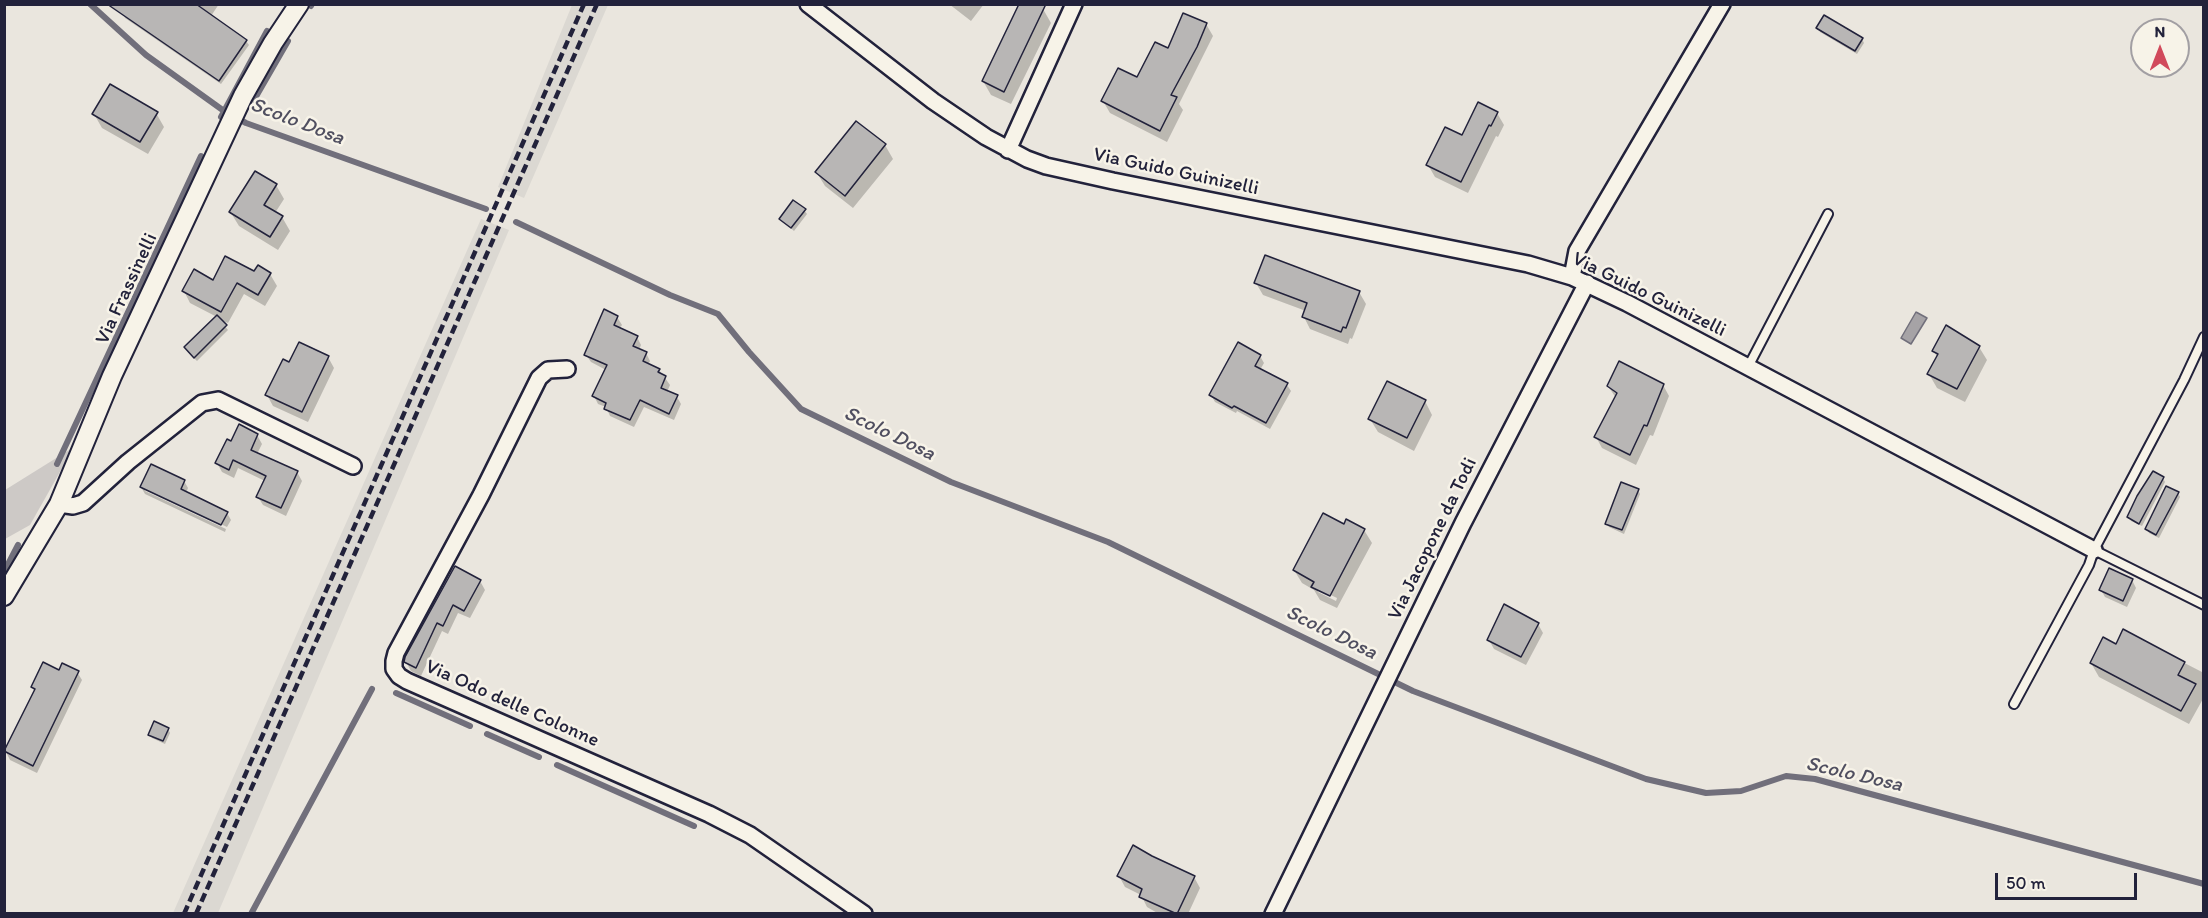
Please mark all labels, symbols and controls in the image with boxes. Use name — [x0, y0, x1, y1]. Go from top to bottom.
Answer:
north arrow — [2130, 18, 2190, 78]
text: N — [2155, 22, 2165, 41]
water label: Scolo Dosa — [247, 93, 347, 151]
street label: Via Guido Guinizelli — [1091, 143, 1261, 201]
street label: Via Frassinelli — [91, 230, 163, 348]
street label: Via Guido Guinizelli — [1568, 247, 1730, 343]
water label: Scolo Dosa — [839, 401, 939, 467]
street label: Via Jacopone da Todi — [1383, 454, 1483, 624]
water label: Scolo Dosa — [1281, 600, 1381, 666]
street label: Via Odo delle Colonne — [421, 655, 603, 753]
water label: Scolo Dosa — [1803, 752, 1905, 798]
scale bar — [1998, 861, 2140, 899]
text: 50 m — [2006, 872, 2046, 894]

